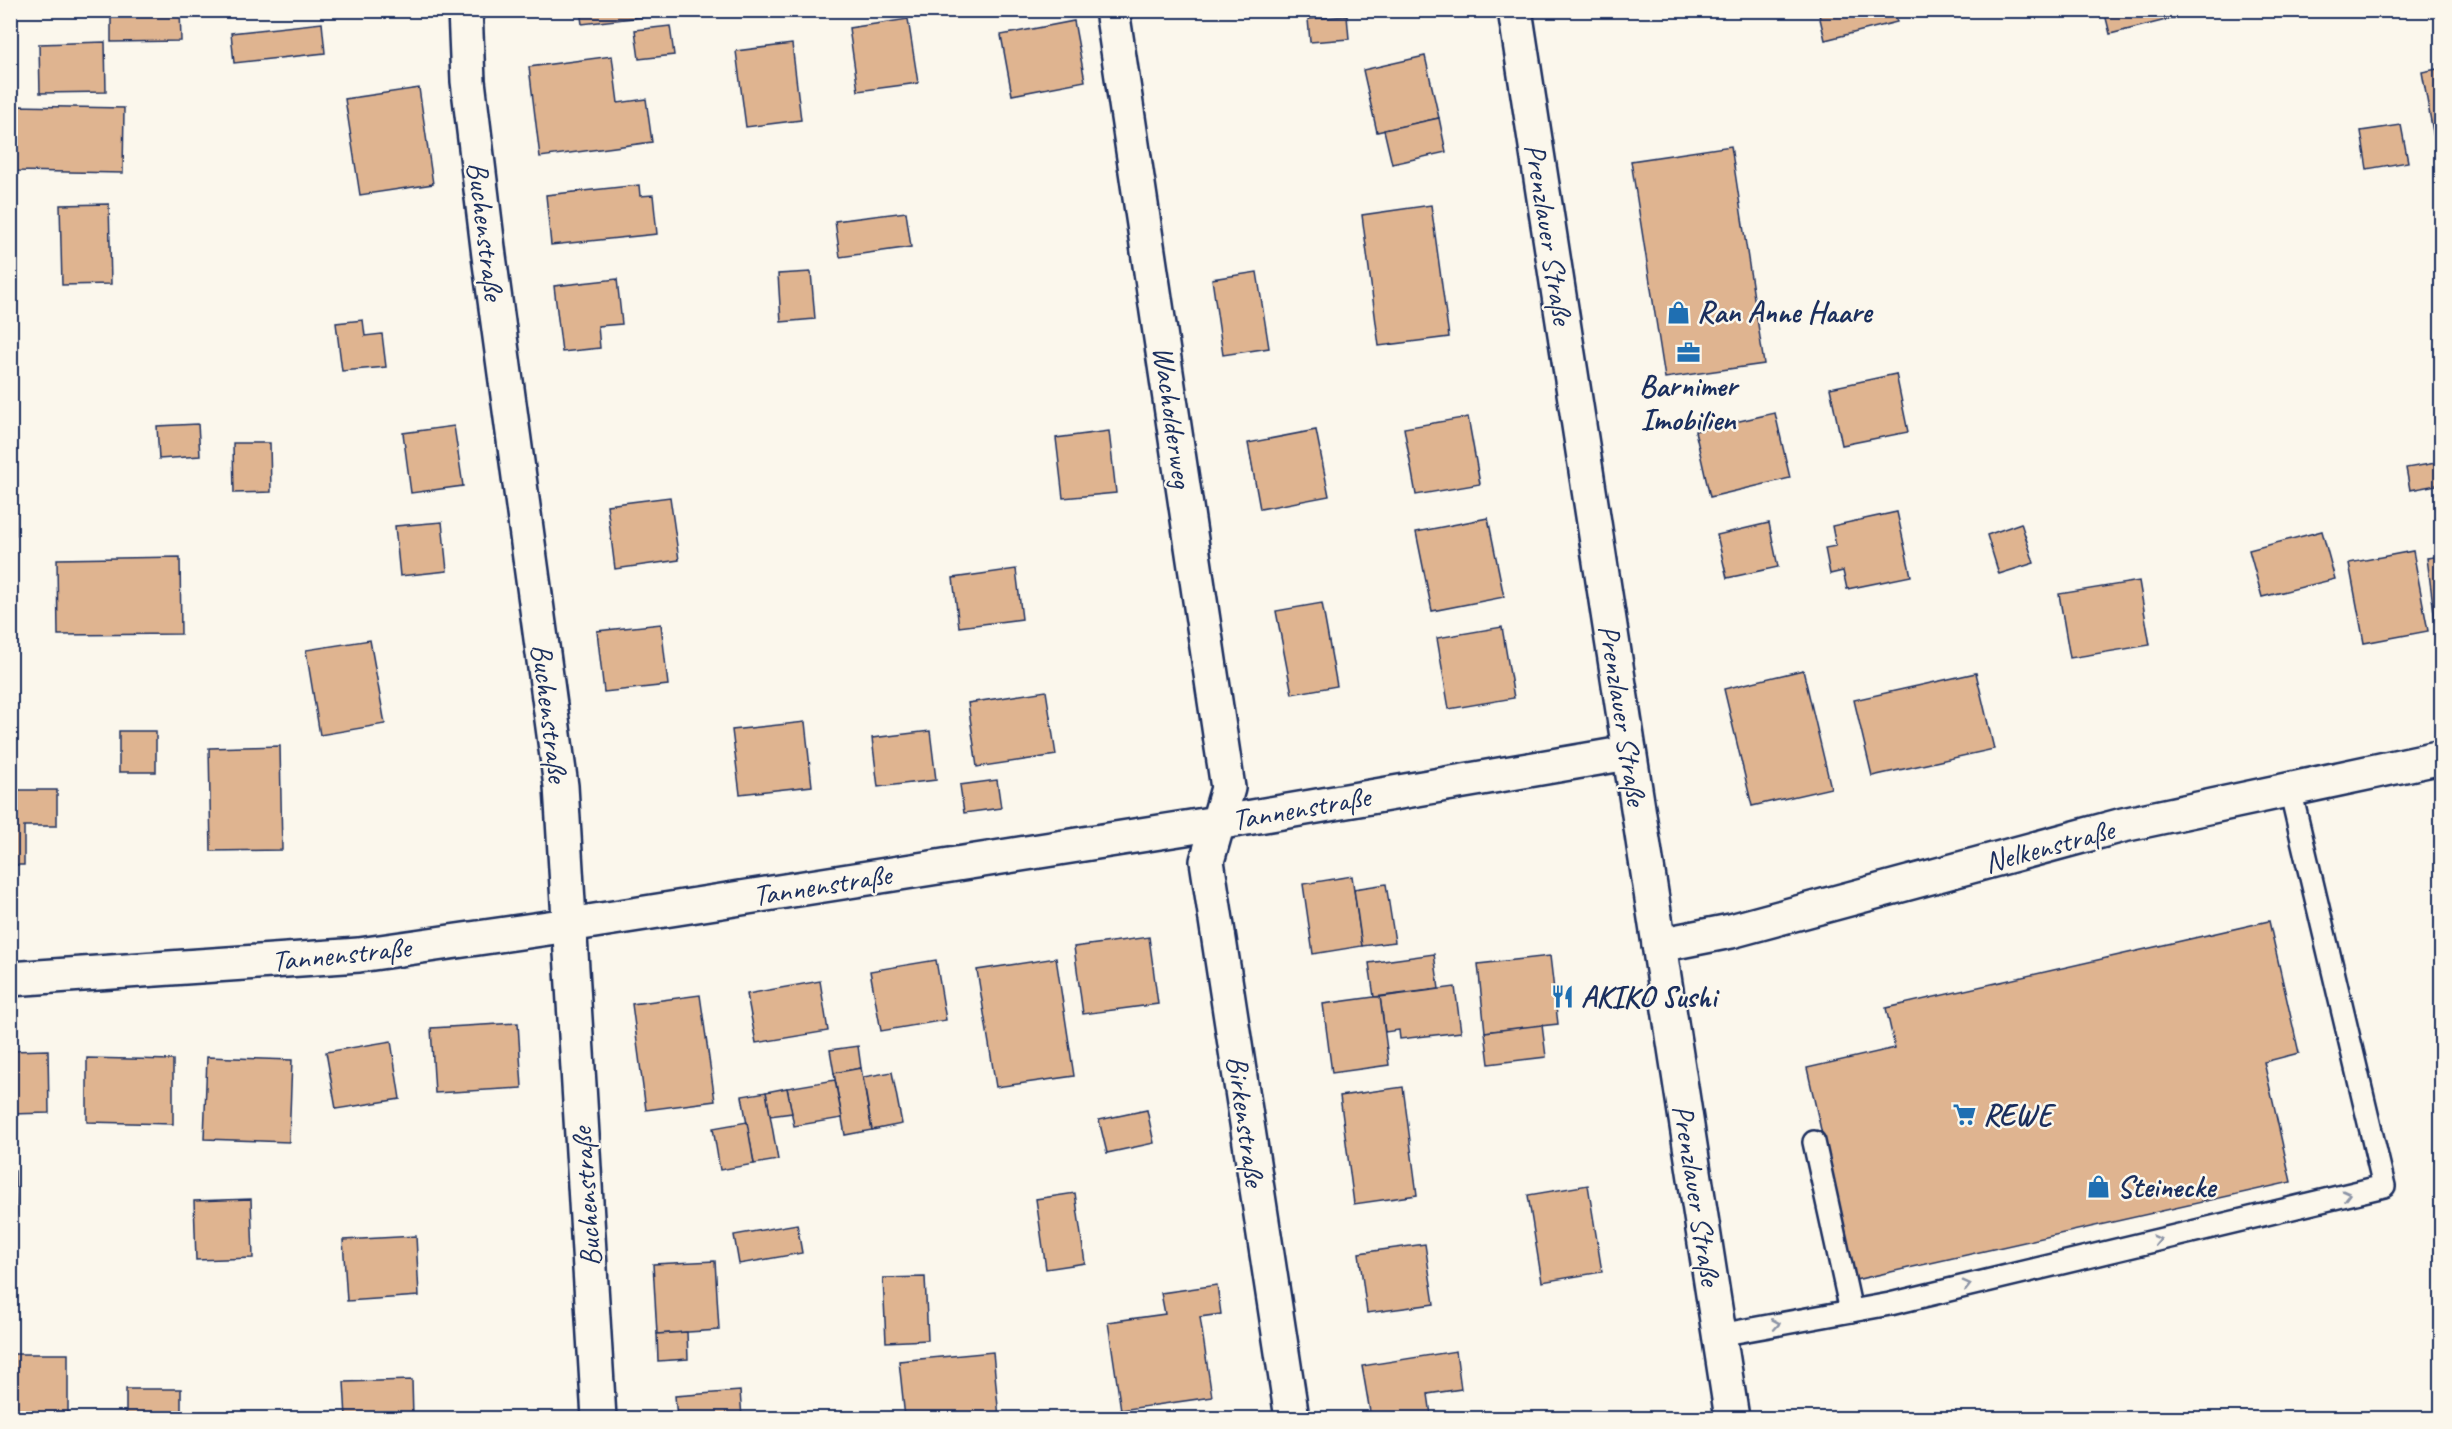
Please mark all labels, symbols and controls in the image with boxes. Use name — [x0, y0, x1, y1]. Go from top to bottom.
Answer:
street label: Prenzlauer Straße — [1516, 141, 1582, 329]
street label: Buchenstraße — [459, 160, 514, 305]
place label: Ran Anne Haare — [1697, 293, 1874, 331]
shop icon: Ran Anne Haare — [1666, 299, 1692, 325]
office icon: Barnimer Imobilien — [1675, 339, 1701, 365]
street label: Wacholderweg — [1144, 344, 1202, 492]
place label: Barnimer Imobilien — [1639, 367, 1740, 439]
street label: Prenzlauer Straße — [1590, 622, 1656, 810]
street label: Buchenstraße — [523, 642, 578, 787]
street label: Tannenstraße — [1229, 777, 1375, 839]
street label: Nelkenstraße — [1980, 810, 2120, 882]
street label: Tannenstraße — [750, 855, 896, 915]
street label: Tannenstraße — [270, 928, 415, 980]
place label: AKIKO Sushi — [1581, 978, 1720, 1016]
restaurant icon: AKIKO Sushi — [1550, 984, 1576, 1010]
street label: Birkenstraße — [1218, 1053, 1274, 1191]
place label: REWE — [1983, 1096, 2057, 1134]
street label: Prenzlauer Straße — [1664, 1102, 1730, 1290]
supermarket icon: REWE — [1952, 1102, 1978, 1128]
street label: Buchenstraße — [562, 1124, 610, 1268]
place label: Steinecke — [2117, 1168, 2218, 1206]
shop icon: Steinecke — [2086, 1174, 2112, 1200]
one-way arrow — [2342, 1190, 2352, 1203]
one-way arrow — [2152, 1234, 2162, 1247]
one-way arrow — [1962, 1279, 1972, 1292]
one-way arrow — [1771, 1318, 1781, 1331]

